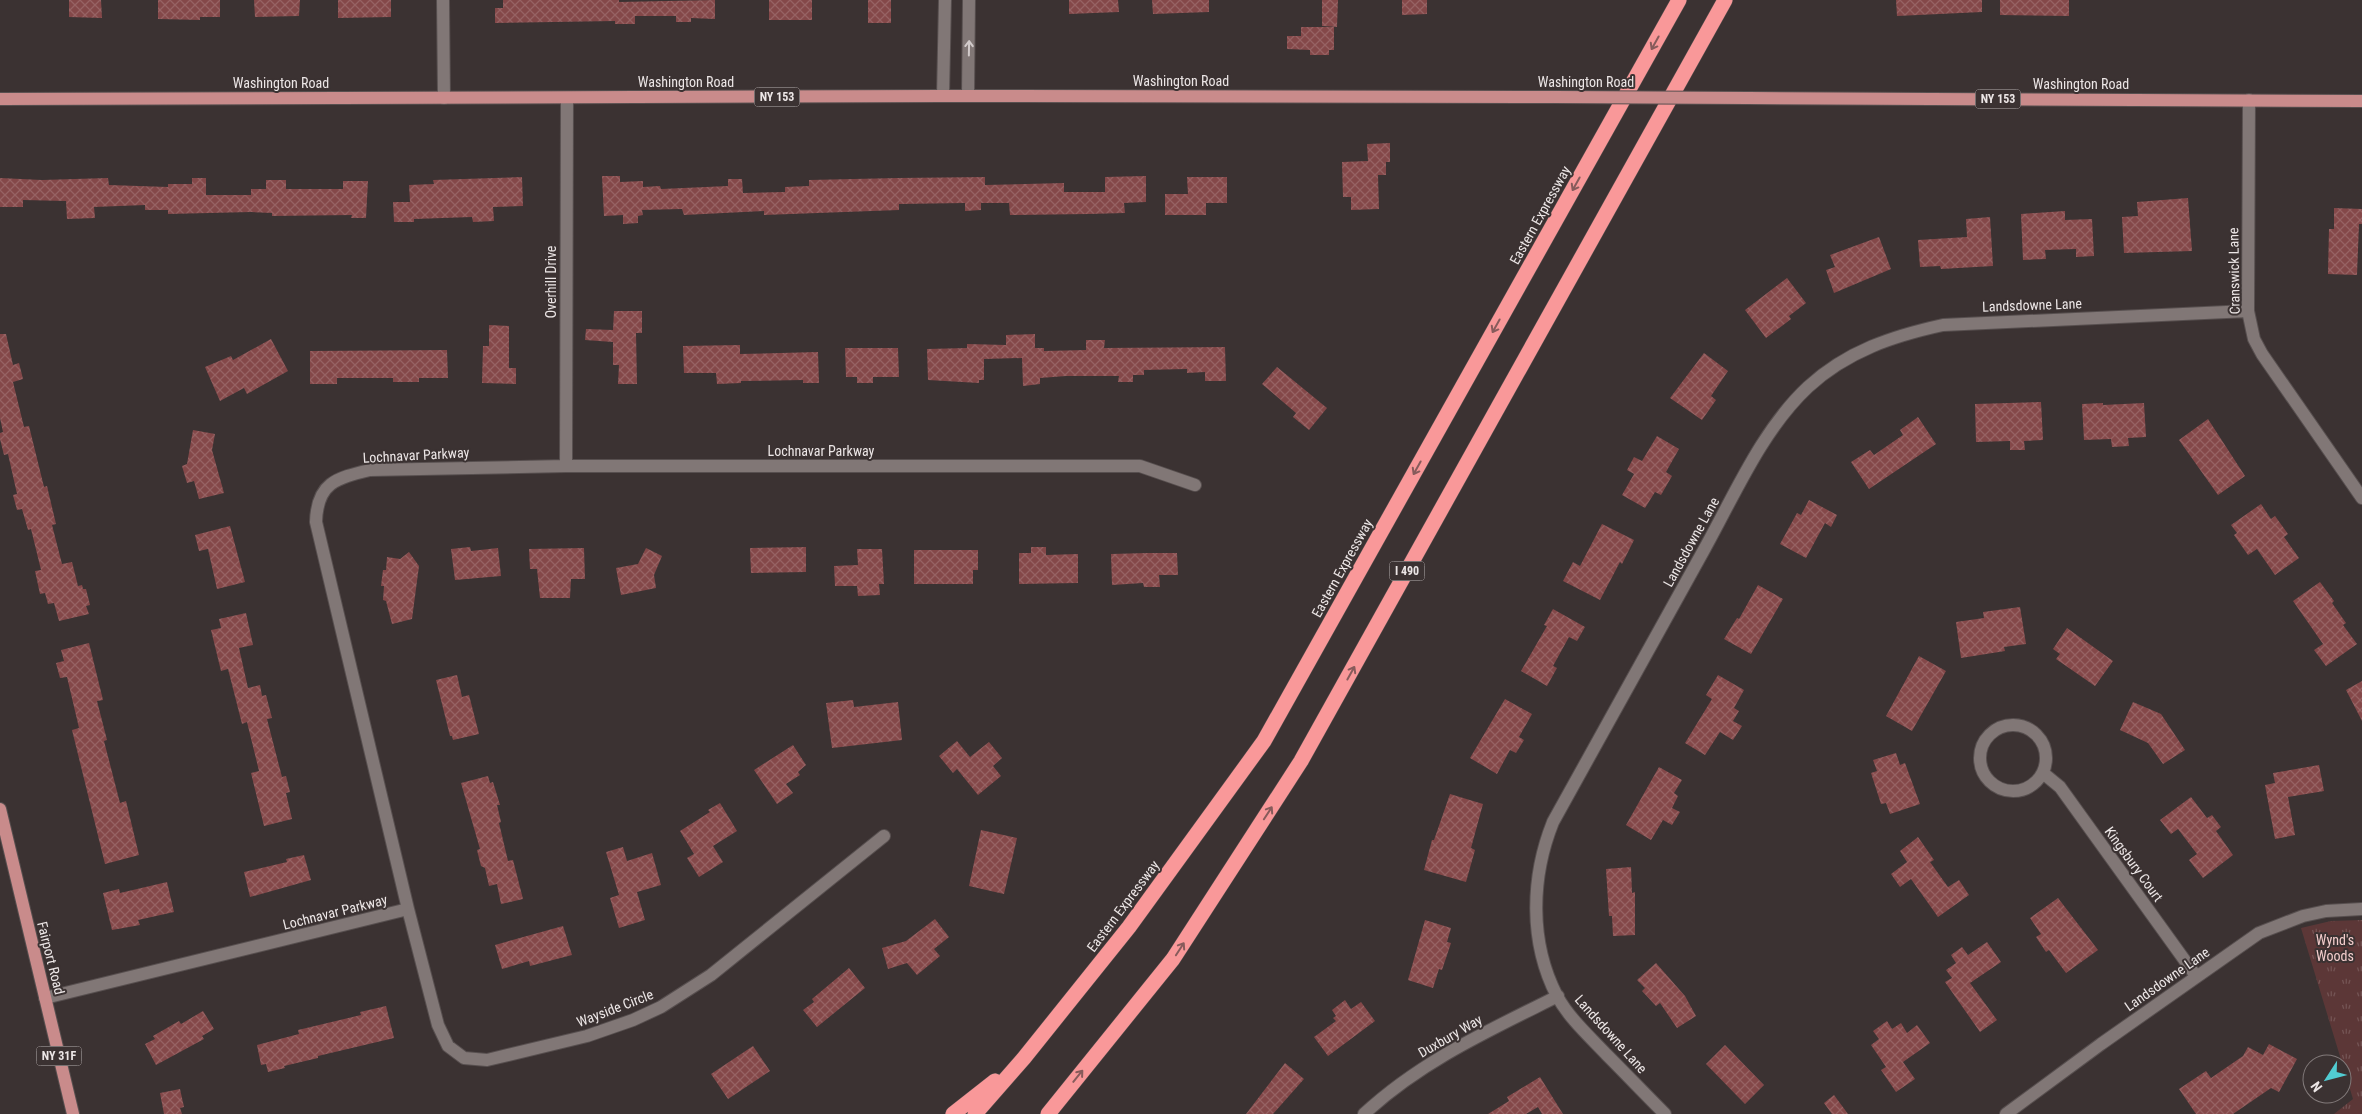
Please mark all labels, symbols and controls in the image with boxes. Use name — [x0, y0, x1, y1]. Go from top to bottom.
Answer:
one-way arrow — [1650, 35, 1660, 50]
one-way arrow — [964, 40, 973, 56]
street label: Washington Road — [1133, 73, 1229, 89]
street label: Washington Road — [638, 74, 734, 90]
street label: Washington Road — [1538, 74, 1634, 90]
street label: Washington Road — [233, 75, 329, 91]
street label: Washington Road — [2033, 76, 2129, 92]
road number: NY 153 — [754, 88, 800, 106]
road number: NY 153 — [1976, 90, 2020, 108]
street label: Eastern Expressway — [1506, 163, 1574, 267]
one-way arrow — [1570, 177, 1580, 191]
street label: Cranswick Lane — [2225, 227, 2243, 315]
street label: Overhill Drive — [543, 245, 559, 318]
street label: Landsdowne Lane — [1982, 295, 2083, 315]
one-way arrow — [1491, 318, 1500, 333]
street label: Lochnavar Parkway — [768, 443, 875, 459]
street label: Lochnavar Parkway — [362, 444, 470, 466]
one-way arrow — [1411, 460, 1421, 474]
street label: Landsdowne Lane — [1660, 494, 1722, 590]
street label: Eastern Expressway — [1308, 516, 1376, 620]
road number: I 490 — [1390, 562, 1424, 580]
one-way arrow — [1346, 666, 1356, 681]
one-way arrow — [1263, 806, 1273, 820]
street label: Kingsbury Court — [2102, 823, 2166, 905]
street label: Eastern Expressway — [1084, 857, 1163, 955]
street label: Lochnavar Parkway — [281, 891, 389, 933]
street label: Fairport Road — [34, 920, 68, 996]
park label: Wynd's Woods — [2316, 932, 2354, 964]
one-way arrow — [1175, 943, 1185, 957]
street label: Landsdowne Lane — [2122, 944, 2213, 1014]
street label: Wayside Circle — [574, 986, 656, 1030]
street label: Landsdowne Lane — [1572, 992, 1651, 1077]
street label: Duxbury Way — [1415, 1011, 1485, 1061]
road number: NY 31F — [36, 1046, 82, 1066]
north arrow — [2302, 1054, 2352, 1104]
one-way arrow — [1073, 1070, 1084, 1083]
text: N — [2307, 1078, 2325, 1095]

